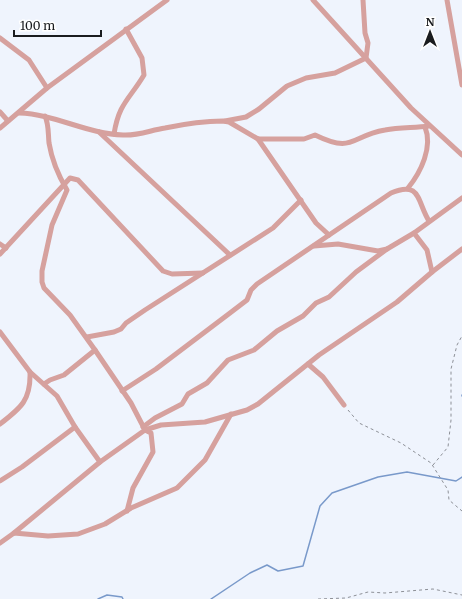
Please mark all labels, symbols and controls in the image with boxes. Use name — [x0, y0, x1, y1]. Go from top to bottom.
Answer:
scale bar — [14, 12, 101, 38]
north arrow — [410, 12, 450, 52]
text: N — [426, 15, 435, 29]
text: 100 m — [20, 18, 55, 33]

